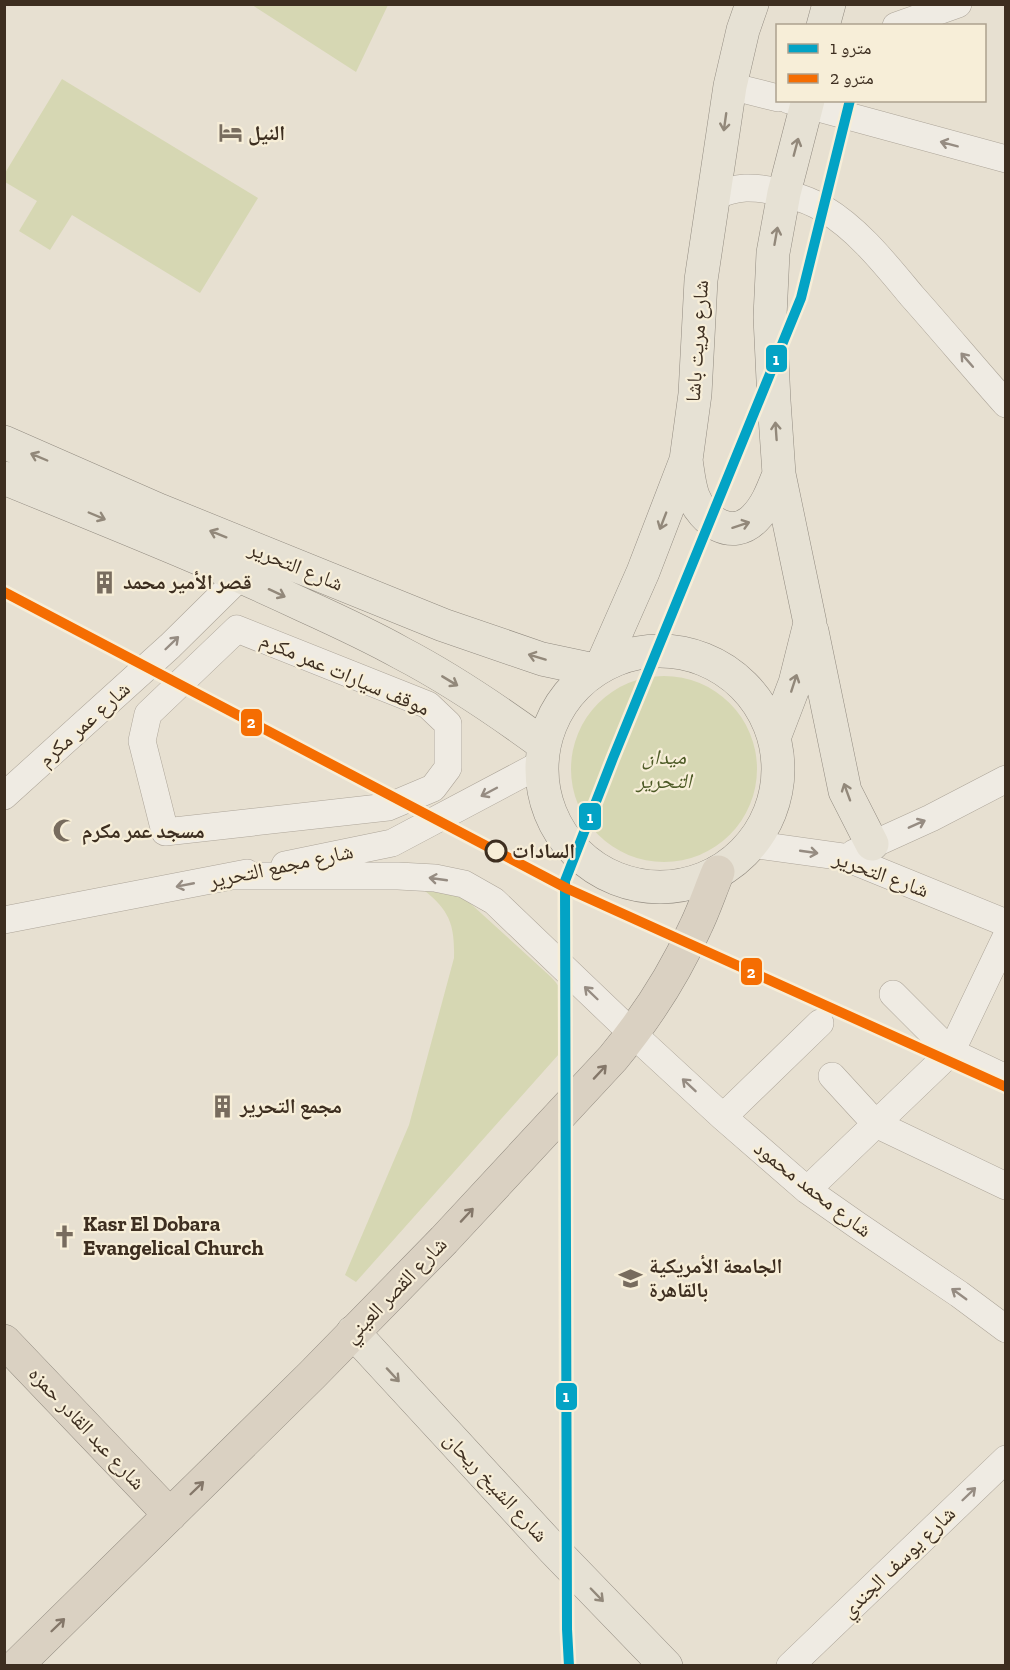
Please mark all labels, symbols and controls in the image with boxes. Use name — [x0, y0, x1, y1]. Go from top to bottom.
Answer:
legend — [776, 24, 986, 102]
text: مترو 1 — [830, 37, 871, 59]
text: مترو 2 — [830, 67, 874, 89]
one-way arrow — [719, 112, 730, 132]
hotel icon: النيل — [217, 120, 243, 146]
place label: النيل — [248, 120, 285, 146]
one-way arrow — [791, 138, 802, 157]
one-way arrow — [940, 138, 959, 149]
one-way arrow — [771, 227, 782, 247]
street label: شارع مريت باشا — [680, 279, 714, 403]
line badge: 1 — [765, 344, 788, 373]
text: 1 — [773, 350, 780, 369]
one-way arrow — [961, 352, 974, 368]
one-way arrow — [770, 421, 781, 441]
one-way arrow — [30, 451, 49, 462]
one-way arrow — [88, 511, 106, 522]
one-way arrow — [657, 511, 668, 530]
one-way arrow — [731, 519, 750, 530]
one-way arrow — [209, 528, 228, 539]
street label: شارع التحرير — [244, 535, 347, 597]
building icon: قصر الأمير محمد — [92, 569, 118, 595]
place label: قصر الأمير محمد — [123, 569, 252, 594]
one-way arrow — [267, 587, 285, 599]
street label: موقف سيارات عمر مكرم — [256, 627, 434, 722]
one-way arrow — [164, 637, 179, 651]
one-way arrow — [528, 651, 547, 662]
one-way arrow — [790, 674, 801, 693]
one-way arrow — [441, 675, 458, 687]
street label: شارع عمر مكرم — [33, 676, 136, 773]
line badge: 2 — [240, 708, 263, 737]
text: 2 — [247, 713, 256, 732]
park label: ميدان التحرير — [634, 744, 694, 793]
one-way arrow — [840, 783, 851, 801]
one-way arrow — [481, 787, 499, 798]
line badge: 1 — [578, 802, 602, 831]
text: 1 — [587, 808, 594, 827]
mosque icon: مسجد عمر مكرم — [51, 818, 77, 844]
place label: مسجد عمر مكرم — [82, 818, 205, 845]
one-way arrow — [907, 818, 925, 830]
street label: شارع مجمع التحرير — [205, 838, 356, 894]
place label: السادات — [512, 838, 575, 863]
marker: السادات — [485, 840, 507, 862]
street label: شارع التحرير — [829, 844, 932, 903]
one-way arrow — [799, 846, 819, 857]
one-way arrow — [428, 874, 448, 885]
one-way arrow — [176, 880, 195, 891]
line badge: 2 — [740, 957, 763, 986]
text: 2 — [747, 963, 756, 982]
one-way arrow — [583, 986, 598, 1001]
one-way arrow — [593, 1065, 607, 1080]
one-way arrow — [681, 1078, 696, 1092]
building icon: مجمع التحرير — [209, 1093, 235, 1119]
place label: مجمع التحرير — [239, 1093, 342, 1120]
street label: شارع محمد محمود — [749, 1135, 877, 1243]
one-way arrow — [460, 1208, 474, 1223]
place label: Kasr El Dobara Evangelical Church — [83, 1211, 264, 1260]
church icon: Kasr El Dobara Evangelical Church — [52, 1223, 78, 1249]
street label: شارع القصر العيني — [338, 1231, 455, 1351]
place label: الجامعة الأمريكية بالقاهرة — [649, 1253, 782, 1302]
school or university icon: الجامعة الأمريكية بالقاهرة — [618, 1265, 644, 1291]
one-way arrow — [951, 1288, 967, 1300]
street label: شارع عبد القادر حمزه — [23, 1361, 151, 1495]
one-way arrow — [386, 1368, 400, 1383]
line badge: 1 — [555, 1382, 578, 1411]
text: 1 — [563, 1387, 570, 1406]
street label: شارع الشيخ ريحان — [438, 1426, 554, 1548]
one-way arrow — [190, 1481, 205, 1496]
one-way arrow — [961, 1487, 976, 1502]
street label: شارع يوسف الجندي — [835, 1501, 963, 1626]
one-way arrow — [590, 1587, 604, 1602]
one-way arrow — [50, 1617, 65, 1632]

